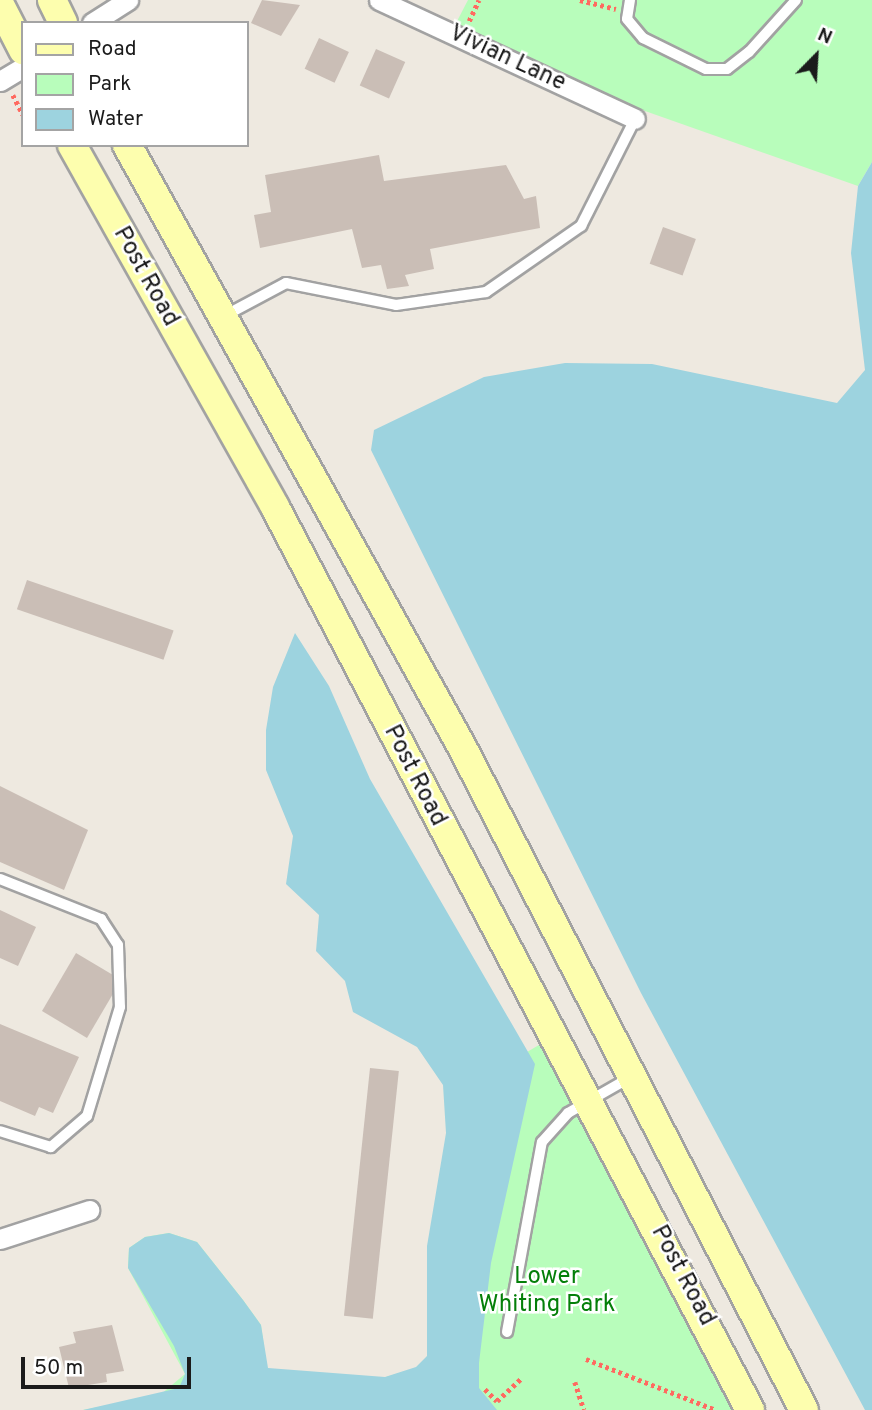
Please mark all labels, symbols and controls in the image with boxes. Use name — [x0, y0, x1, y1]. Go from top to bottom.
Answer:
street label: Vivian Lane — [444, 19, 570, 99]
legend — [21, 21, 248, 147]
north arrow — [781, 21, 851, 91]
text: N — [813, 23, 836, 51]
text: Road — [88, 36, 137, 63]
text: Park — [88, 71, 131, 98]
text: Water — [88, 106, 143, 133]
street label: Post Road — [106, 222, 184, 332]
street label: Post Road — [376, 721, 452, 831]
street label: Post Road — [644, 1221, 720, 1331]
park label: Lower Whiting Park — [478, 1264, 616, 1320]
scale bar — [24, 1344, 194, 1388]
text: 50 m — [34, 1355, 83, 1382]

